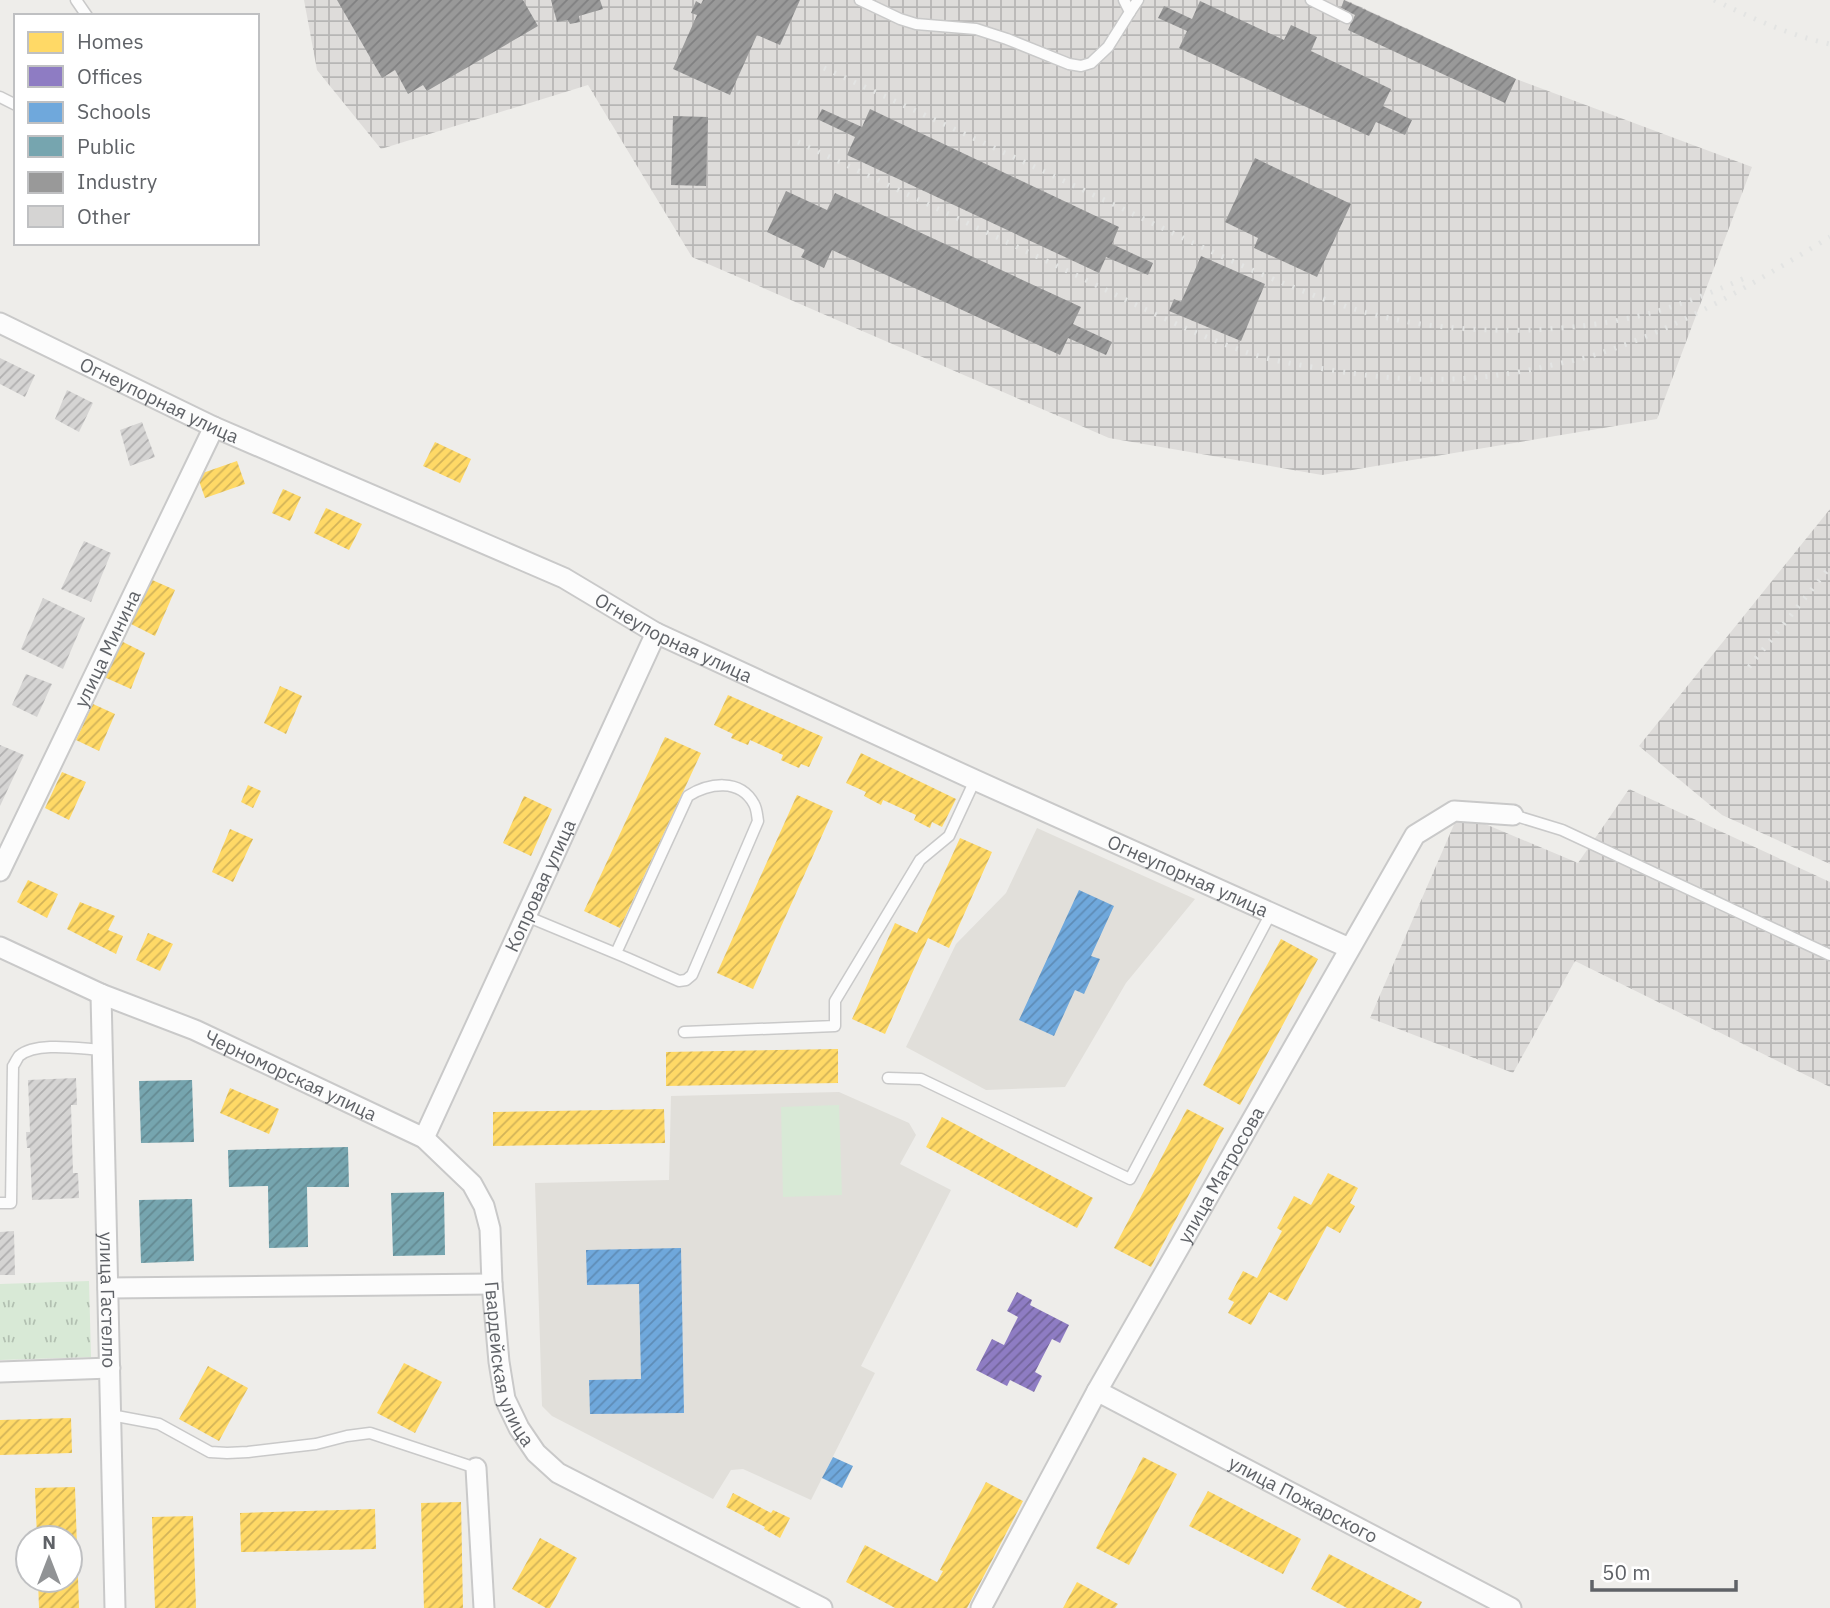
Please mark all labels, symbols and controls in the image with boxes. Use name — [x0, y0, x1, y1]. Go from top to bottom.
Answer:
legend — [14, 14, 259, 245]
text: Homes — [77, 27, 144, 55]
text: Offices — [77, 62, 143, 90]
text: Schools — [77, 97, 151, 125]
text: Public — [77, 132, 135, 160]
text: Industry — [77, 167, 158, 195]
text: Other — [77, 202, 131, 230]
street label: Огнеупорная улица — [76, 352, 243, 448]
street label: улица Минина — [69, 586, 146, 711]
street label: Огнеупорная улица — [590, 587, 756, 688]
street label: Копровая улица — [499, 815, 581, 956]
street label: Огнеупорная улица — [1104, 829, 1272, 922]
street label: Черноморская улица — [201, 1024, 381, 1126]
street label: улица Матросова — [1172, 1102, 1269, 1248]
street label: улица Гастелло — [94, 1232, 122, 1368]
street label: Гвардейская улица — [480, 1280, 540, 1451]
street label: улица Пожарского — [1225, 1450, 1382, 1548]
north arrow — [14, 1524, 84, 1594]
text: N — [42, 1530, 56, 1554]
scale bar — [1592, 1548, 1736, 1592]
text: 50 m — [1602, 1558, 1651, 1586]

